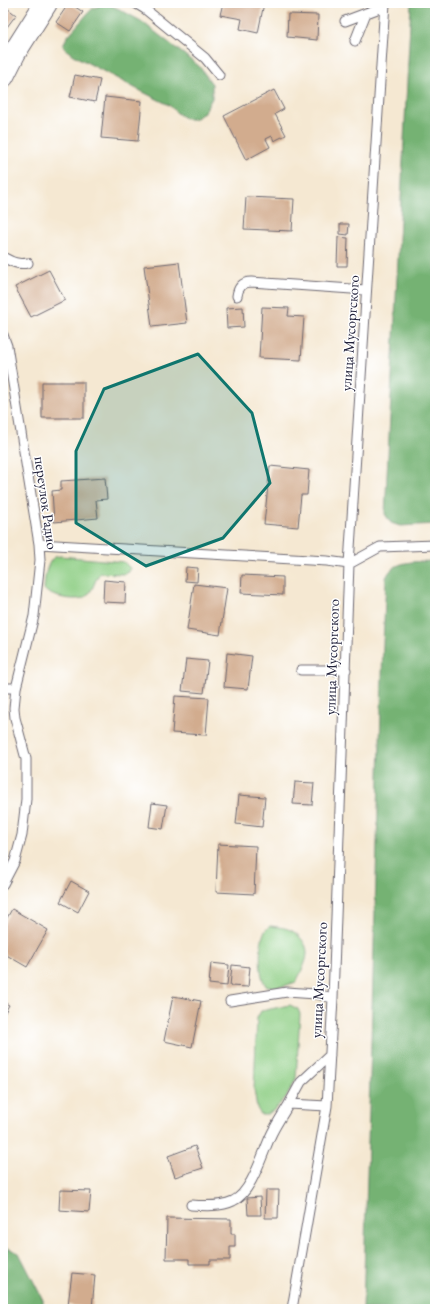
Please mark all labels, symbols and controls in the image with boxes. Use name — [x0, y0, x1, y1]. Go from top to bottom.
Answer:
street label: улица Мусоргского — [336, 274, 363, 392]
street label: переулок Радио — [31, 455, 62, 551]
street label: улица Мусоргского — [320, 598, 343, 715]
street label: улица Мусоргского — [306, 921, 331, 1039]

